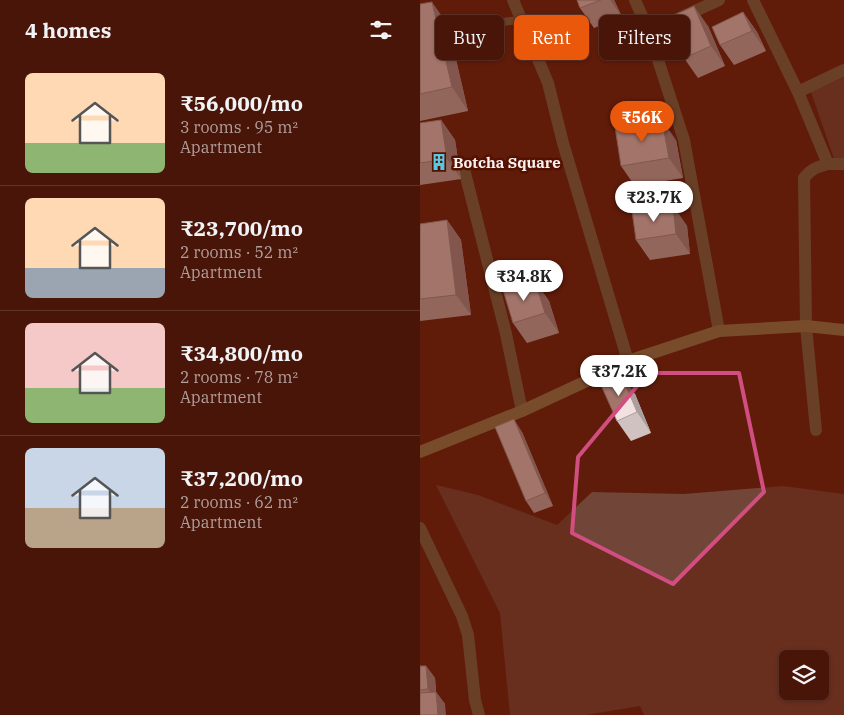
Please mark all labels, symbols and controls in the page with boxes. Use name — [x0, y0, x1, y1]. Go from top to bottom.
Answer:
chip: Buy — [435, 15, 504, 60]
chip: Rent — [514, 15, 589, 60]
chip: Filters — [599, 15, 690, 60]
text: 4 homes — [25, 16, 111, 44]
icon: filters — [367, 16, 395, 44]
text: ₹56,000/mo — [180, 89, 303, 117]
icon: home — [65, 93, 125, 153]
pin: ₹56K — [612, 100, 672, 143]
text: ₹56K — [621, 107, 663, 127]
text: 3 rooms · 95 m² — [180, 117, 298, 137]
text: Apartment — [180, 137, 262, 157]
building icon: Botcha Square — [429, 152, 449, 172]
place label: Botcha Square — [453, 153, 561, 172]
pin: ₹23.7K — [613, 180, 695, 223]
text: ₹23.7K — [626, 187, 682, 207]
text: ₹23,700/mo — [180, 214, 303, 242]
icon: home — [65, 218, 125, 278]
text: 2 rooms · 52 m² — [180, 242, 298, 262]
pin: ₹34.8K — [483, 260, 565, 302]
text: Apartment — [180, 262, 262, 282]
text: ₹34.8K — [496, 266, 552, 286]
text: ₹34,800/mo — [180, 339, 303, 367]
icon: home — [65, 343, 125, 403]
pin: ₹37.2K — [578, 354, 660, 397]
text: ₹37.2K — [591, 361, 647, 381]
text: 2 rooms · 78 m² — [180, 367, 298, 387]
text: Apartment — [180, 387, 262, 407]
text: ₹37,200/mo — [180, 464, 303, 492]
icon: home — [65, 468, 125, 528]
text: 2 rooms · 62 m² — [180, 492, 298, 512]
text: Apartment — [180, 512, 262, 532]
map controls — [779, 650, 829, 700]
button: layers — [779, 650, 829, 700]

